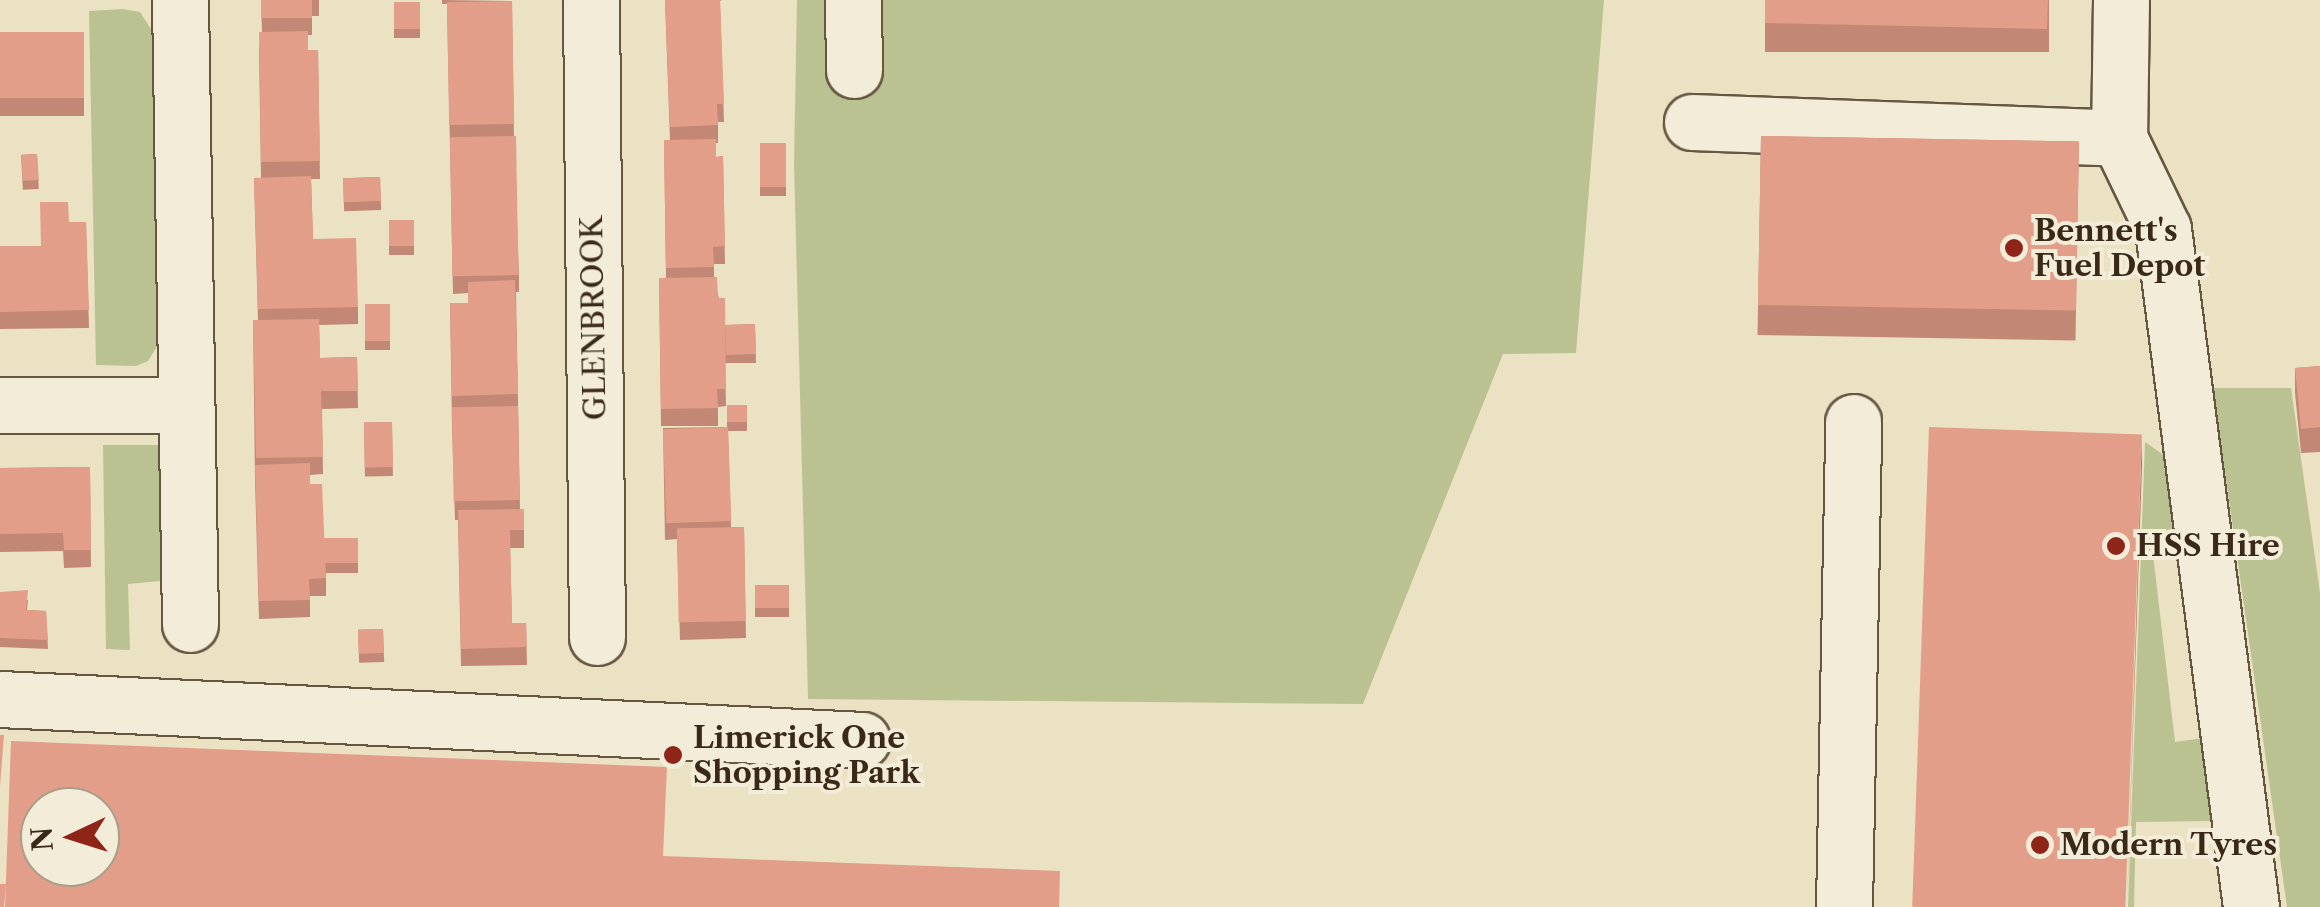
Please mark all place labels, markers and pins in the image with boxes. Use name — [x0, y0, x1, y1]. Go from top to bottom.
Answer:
place label: Bennett's Fuel Depot — [2034, 213, 2205, 284]
marker: Bennett's Fuel Depot — [2003, 237, 2025, 259]
place label: HSS Hire — [2136, 528, 2280, 564]
marker: HSS Hire — [2105, 535, 2127, 557]
place label: Limerick One Shopping Park — [693, 720, 920, 790]
marker: Limerick One Shopping Park — [662, 744, 684, 766]
place label: Modern Tyres — [2060, 827, 2278, 863]
marker: Modern Tyres — [2029, 834, 2051, 856]

